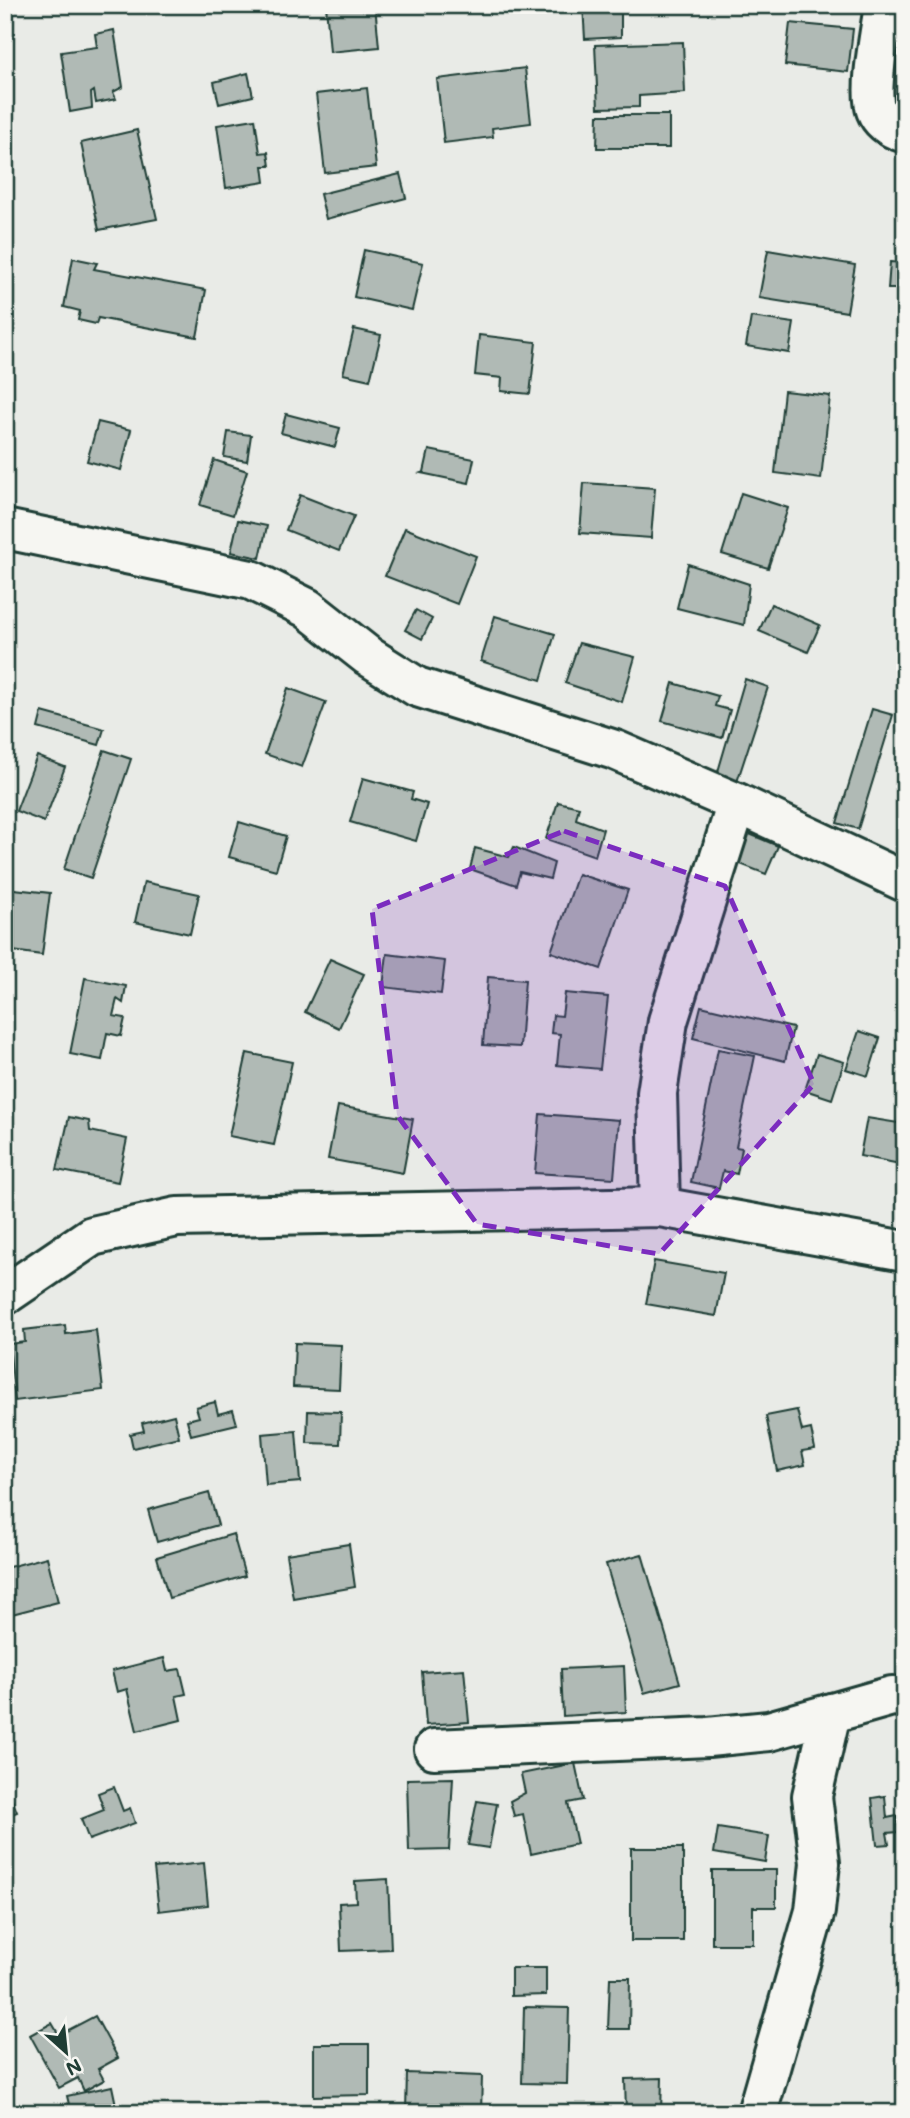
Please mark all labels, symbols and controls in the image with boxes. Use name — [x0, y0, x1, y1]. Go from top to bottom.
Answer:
north arrow — [32, 2016, 102, 2086]
text: N — [62, 2053, 86, 2082]

